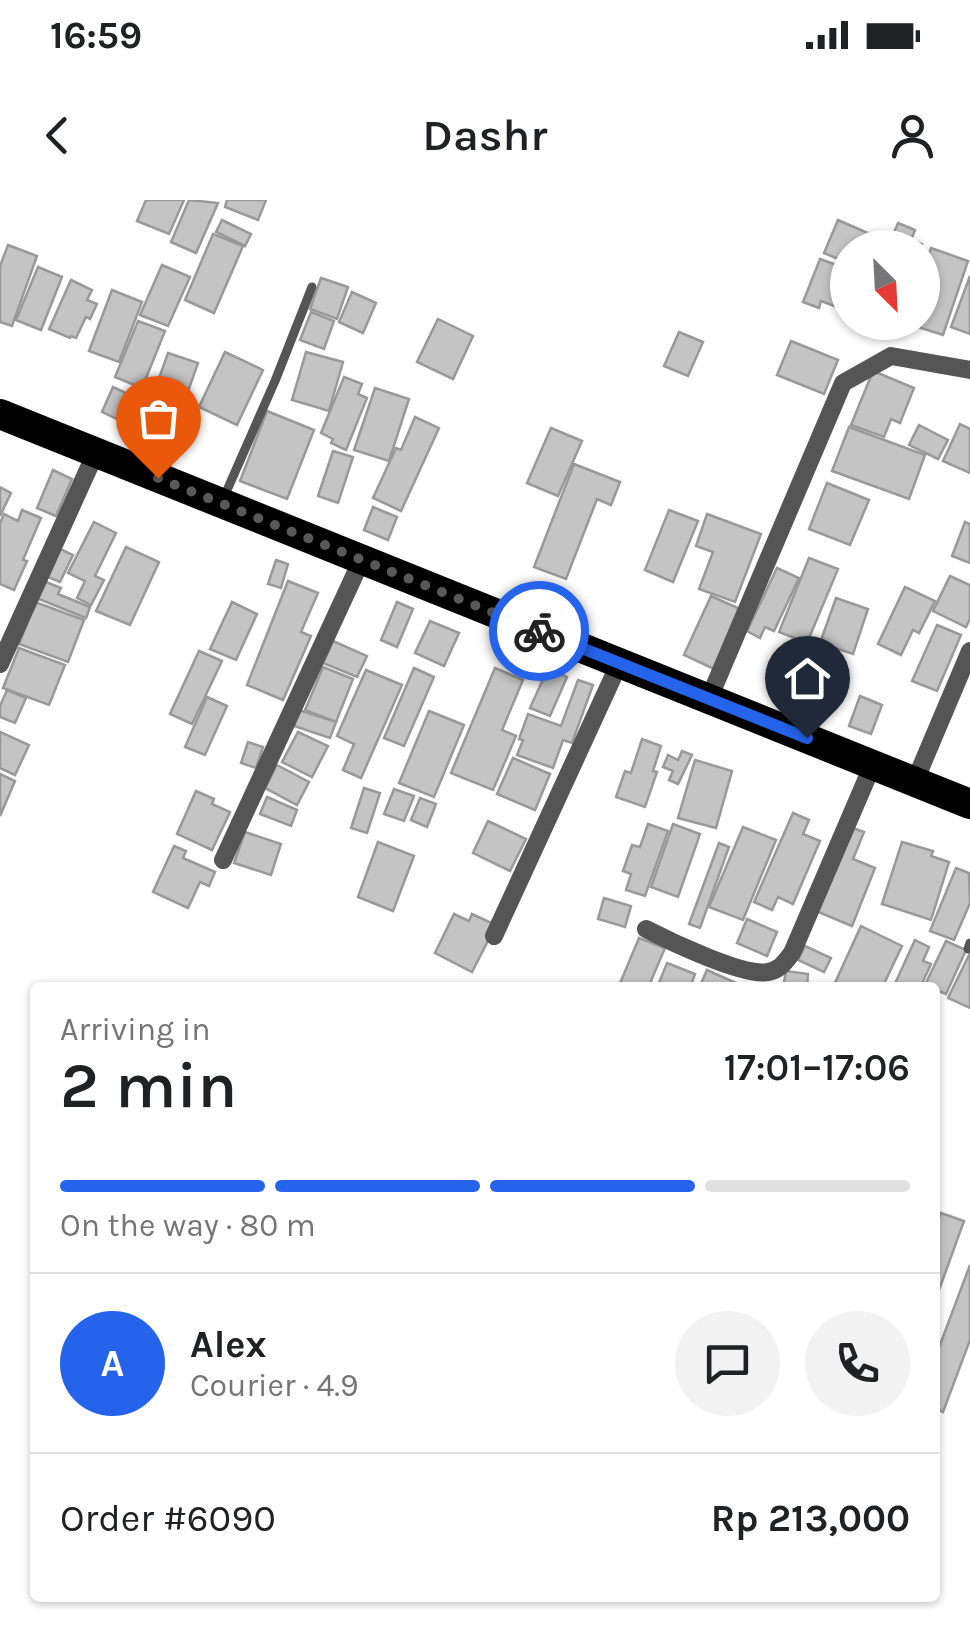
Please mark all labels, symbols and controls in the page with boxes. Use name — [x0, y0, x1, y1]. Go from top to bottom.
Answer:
text: 16:59 — [50, 13, 142, 58]
icon: back — [30, 108, 85, 163]
icon: person — [885, 108, 940, 163]
text: Dashr — [422, 109, 548, 161]
north arrow — [830, 230, 940, 340]
map controls — [830, 230, 940, 340]
pin — [116, 376, 201, 479]
icon: bag — [131, 391, 186, 446]
courier — [489, 581, 589, 681]
icon: bike — [512, 604, 567, 659]
pin — [765, 636, 850, 739]
icon: home — [780, 651, 835, 706]
text: Arriving in — [60, 1011, 211, 1048]
text: 17:01–17:06 — [724, 1045, 910, 1090]
text: 2 min — [60, 1047, 237, 1123]
text: On the way · 80 m — [60, 1207, 316, 1244]
button: chat — [675, 1311, 780, 1416]
button: phone — [805, 1311, 910, 1416]
text: Alex — [190, 1322, 267, 1367]
text: A — [101, 1341, 124, 1386]
text: Courier · 4.9 — [190, 1367, 359, 1404]
text: Order #6090 — [60, 1496, 276, 1541]
text: Rp 213,000 — [711, 1496, 910, 1541]

